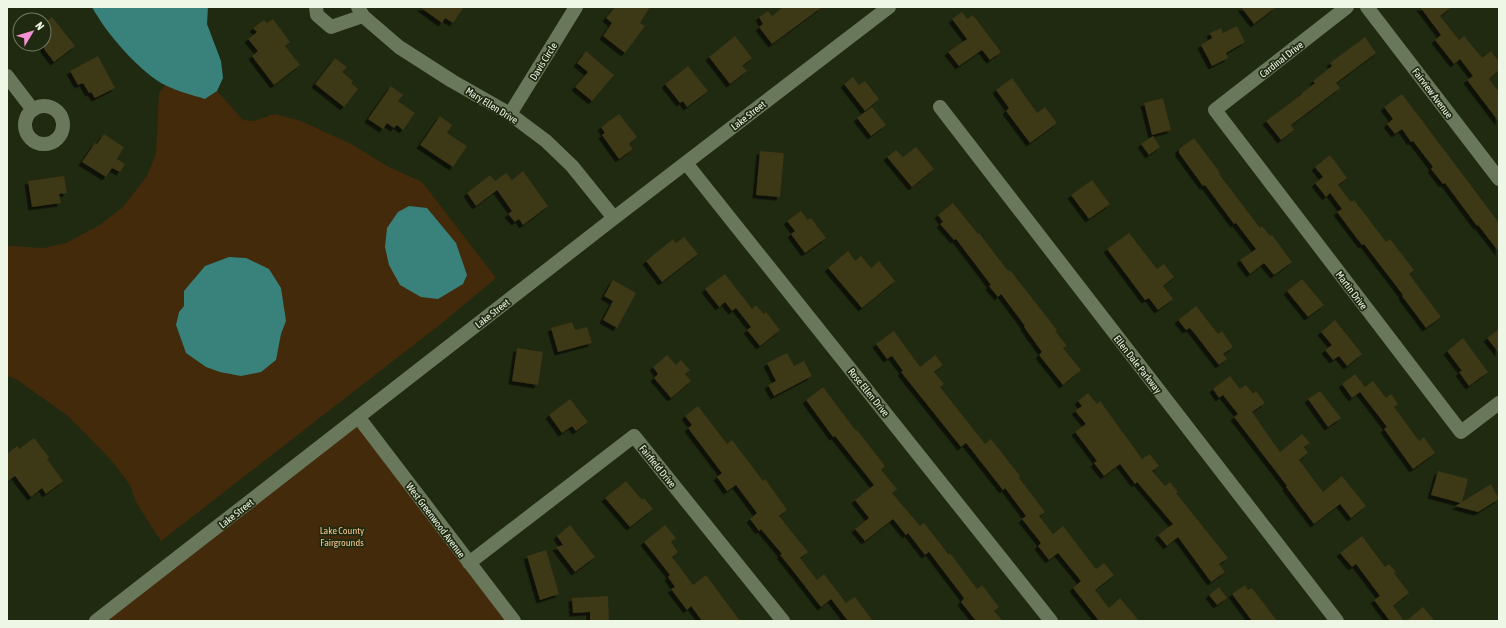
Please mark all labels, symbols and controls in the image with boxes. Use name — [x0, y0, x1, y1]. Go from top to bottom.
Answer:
north arrow — [12, 12, 52, 52]
text: N — [33, 20, 47, 32]
street label: Cardinal Drive — [1257, 39, 1306, 80]
street label: Davis Circle — [528, 40, 559, 82]
street label: Fairview Avenue — [1410, 66, 1455, 121]
street label: Mary Ellen Drive — [464, 85, 520, 126]
street label: Lake Street — [729, 98, 768, 132]
street label: Martin Drive — [1334, 269, 1370, 312]
street label: Lake Street — [473, 296, 512, 330]
street label: Ellen Dale Parkway — [1112, 333, 1164, 395]
street label: Rose Ellen Drive — [846, 366, 892, 419]
street label: Fairfield Drive — [637, 443, 678, 490]
street label: West Greenwood Avenue — [404, 481, 467, 560]
street label: Lake Street — [217, 496, 256, 530]
park label: Lake County Fairgrounds — [320, 525, 364, 548]

